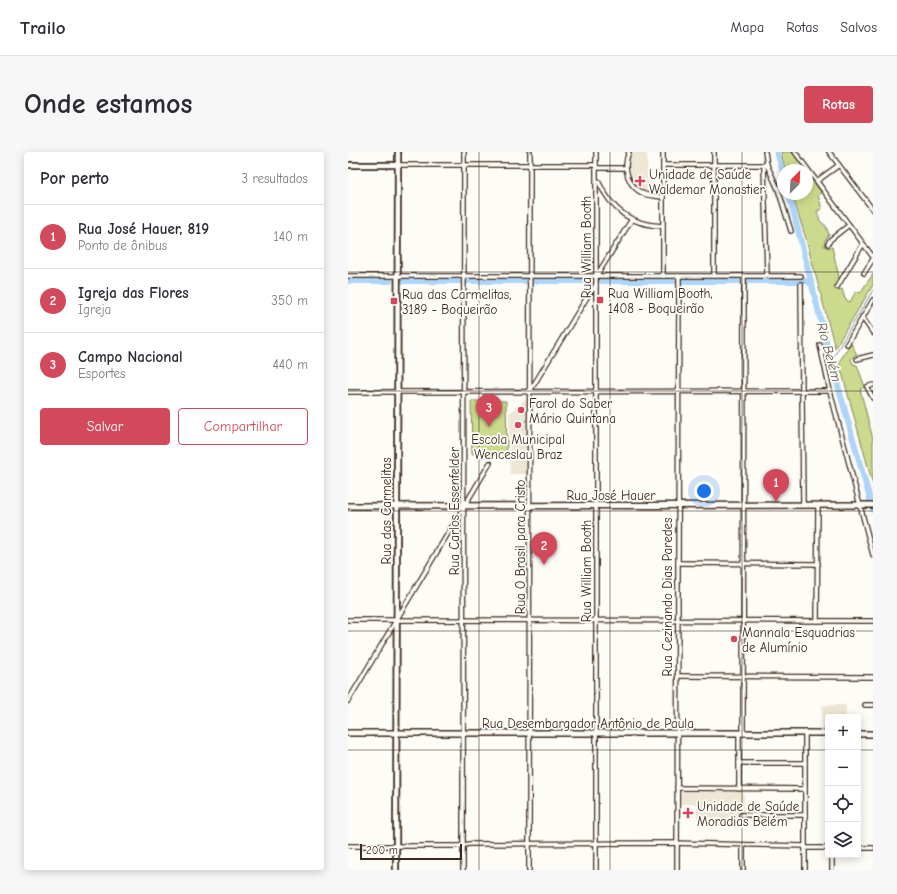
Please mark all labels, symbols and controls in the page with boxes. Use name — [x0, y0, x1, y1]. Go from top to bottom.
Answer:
text: Trailo — [20, 17, 66, 39]
text: Mapa — [731, 19, 764, 36]
text: Rotas — [786, 19, 818, 36]
text: Salvos — [840, 19, 877, 36]
button: Rotas — [804, 86, 873, 123]
text: Onde estamos — [24, 88, 192, 120]
north arrow — [777, 164, 813, 200]
place label: Unidade de Saúde Waldemar Monastier — [649, 167, 766, 197]
text: Por perto — [40, 169, 109, 188]
text: 3 resultados — [242, 171, 308, 186]
marker: Unidade de Saúde Waldemar Monastier — [634, 175, 646, 187]
street label: Rua William Booth — [579, 196, 594, 298]
text: Rua José Hauer, 819 — [78, 220, 209, 238]
text: 1 — [50, 229, 56, 244]
text: 140 m — [274, 229, 308, 244]
text: Ponto de ônibus — [78, 238, 167, 253]
text: Igreja das Flores — [78, 284, 189, 302]
place label: Rua William Booth, 1408 - Boqueirão — [608, 286, 713, 316]
place label: Rua das Carmelitas, 3189 - Boqueirão — [402, 287, 511, 317]
text: 2 — [50, 293, 56, 308]
text: 350 m — [271, 293, 308, 308]
marker: Rua William Booth, 1408 - Boqueirão — [595, 295, 605, 305]
marker: Rua das Carmelitas, 3189 - Boqueirão — [389, 296, 399, 306]
text: Igreja — [78, 302, 111, 317]
water label: Rio Belém — [813, 320, 845, 384]
text: Campo Nacional — [78, 348, 183, 366]
text: 3 — [50, 357, 56, 372]
text: 440 m — [272, 357, 308, 372]
text: Esportes — [78, 366, 125, 381]
pin: 3 — [476, 394, 502, 427]
place label: Farol do Saber Mário Quintana — [529, 396, 616, 426]
marker: Farol do Saber Mário Quintana — [516, 405, 526, 415]
button: Salvar — [40, 408, 170, 445]
button: Compartilhar — [178, 408, 308, 445]
marker: Escola Municipal Wenceslau Braz — [513, 420, 523, 430]
place label: Escola Municipal Wenceslau Braz — [471, 432, 565, 462]
street label: Rua Carlos Essenfelder — [447, 446, 462, 575]
street label: Rua das Carmelitas — [379, 457, 394, 565]
pin: 1 — [763, 469, 789, 502]
street label: Rua O Brasil para Cristo — [513, 480, 528, 614]
your location — [694, 481, 714, 501]
street label: Rua José Hauer — [567, 488, 656, 503]
street label: Rua Cezinando Dias Paredes — [660, 518, 675, 677]
street label: Rua William Booth — [579, 520, 594, 622]
pin: 2 — [531, 532, 557, 565]
place label: Mannala Esquadrias de Alumínio — [742, 625, 855, 655]
marker: Mannala Esquadrias de Alumínio — [729, 634, 739, 644]
map controls — [825, 714, 861, 858]
button: + — [825, 714, 861, 750]
street label: Rua Desembargador Antônio de Paula — [482, 716, 694, 731]
button: − — [825, 750, 861, 786]
button: locate — [825, 786, 861, 822]
place label: Unidade de Saúde Moradias Belém — [697, 799, 800, 829]
marker: Unidade de Saúde Moradias Belém — [682, 807, 694, 819]
button: layers — [825, 822, 861, 858]
scale bar — [360, 842, 462, 861]
text: 200 m — [366, 844, 398, 857]

